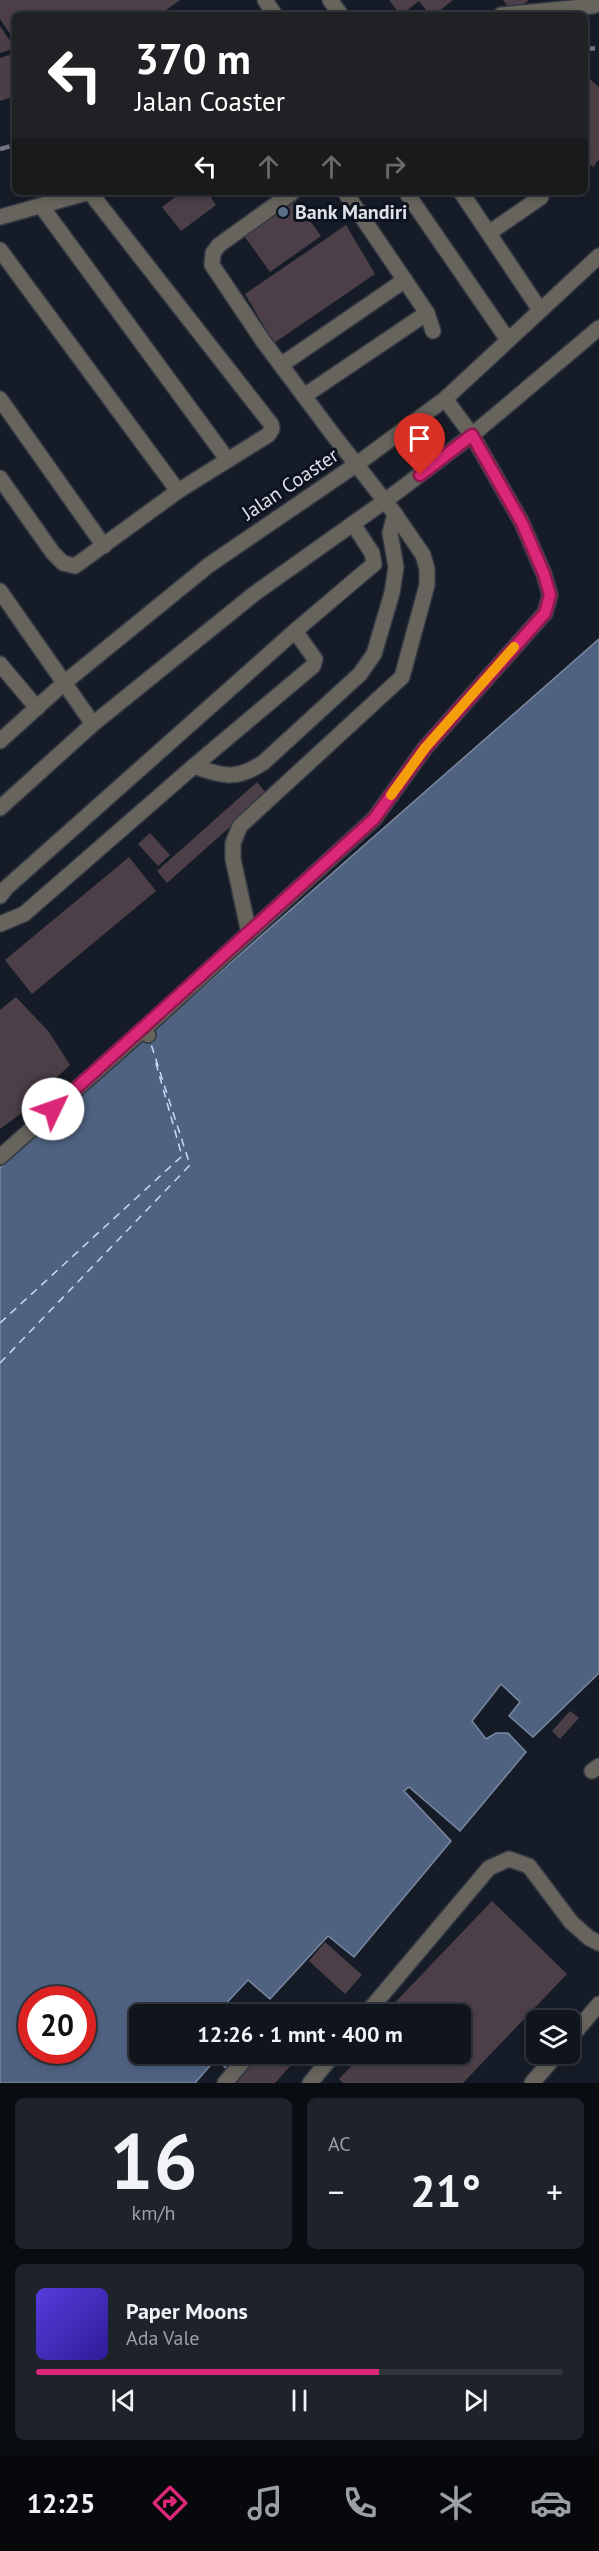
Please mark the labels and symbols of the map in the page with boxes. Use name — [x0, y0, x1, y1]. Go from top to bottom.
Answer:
place label: Bank Mandiri — [295, 199, 407, 225]
marker: Bank Mandiri — [276, 205, 290, 219]
pin — [394, 413, 445, 475]
street label: Jalan Coaster — [236, 442, 343, 526]
position arrow — [21, 1077, 85, 1141]
speed limit sign: 20 — [18, 1986, 96, 2064]

